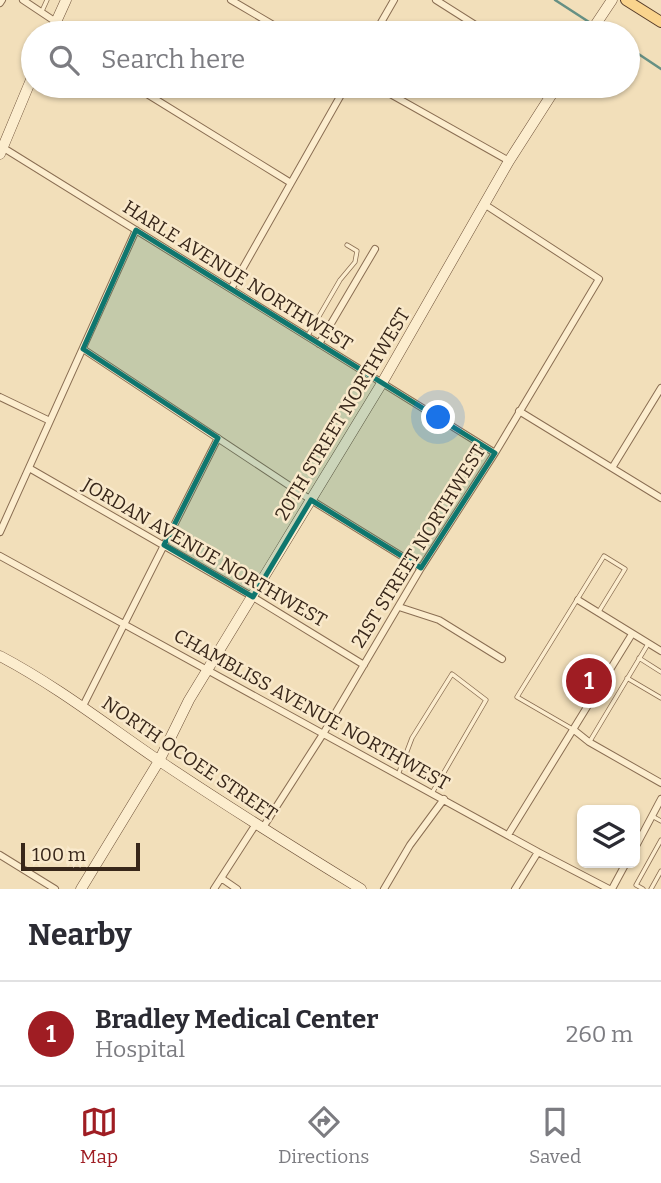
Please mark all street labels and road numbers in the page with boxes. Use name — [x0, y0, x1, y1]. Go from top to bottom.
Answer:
street label: HARLE AVENUE NORTHWEST — [119, 195, 357, 356]
street label: 20TH STREET NORTHWEST — [270, 304, 415, 524]
street label: 21ST STREET NORTHWEST — [346, 441, 490, 652]
street label: JORDAN AVENUE NORTHWEST — [78, 473, 331, 632]
street label: CHAMBLISS AVENUE NORTHWEST — [170, 624, 454, 795]
street label: NORTH OCOEE STREET — [98, 691, 282, 826]

